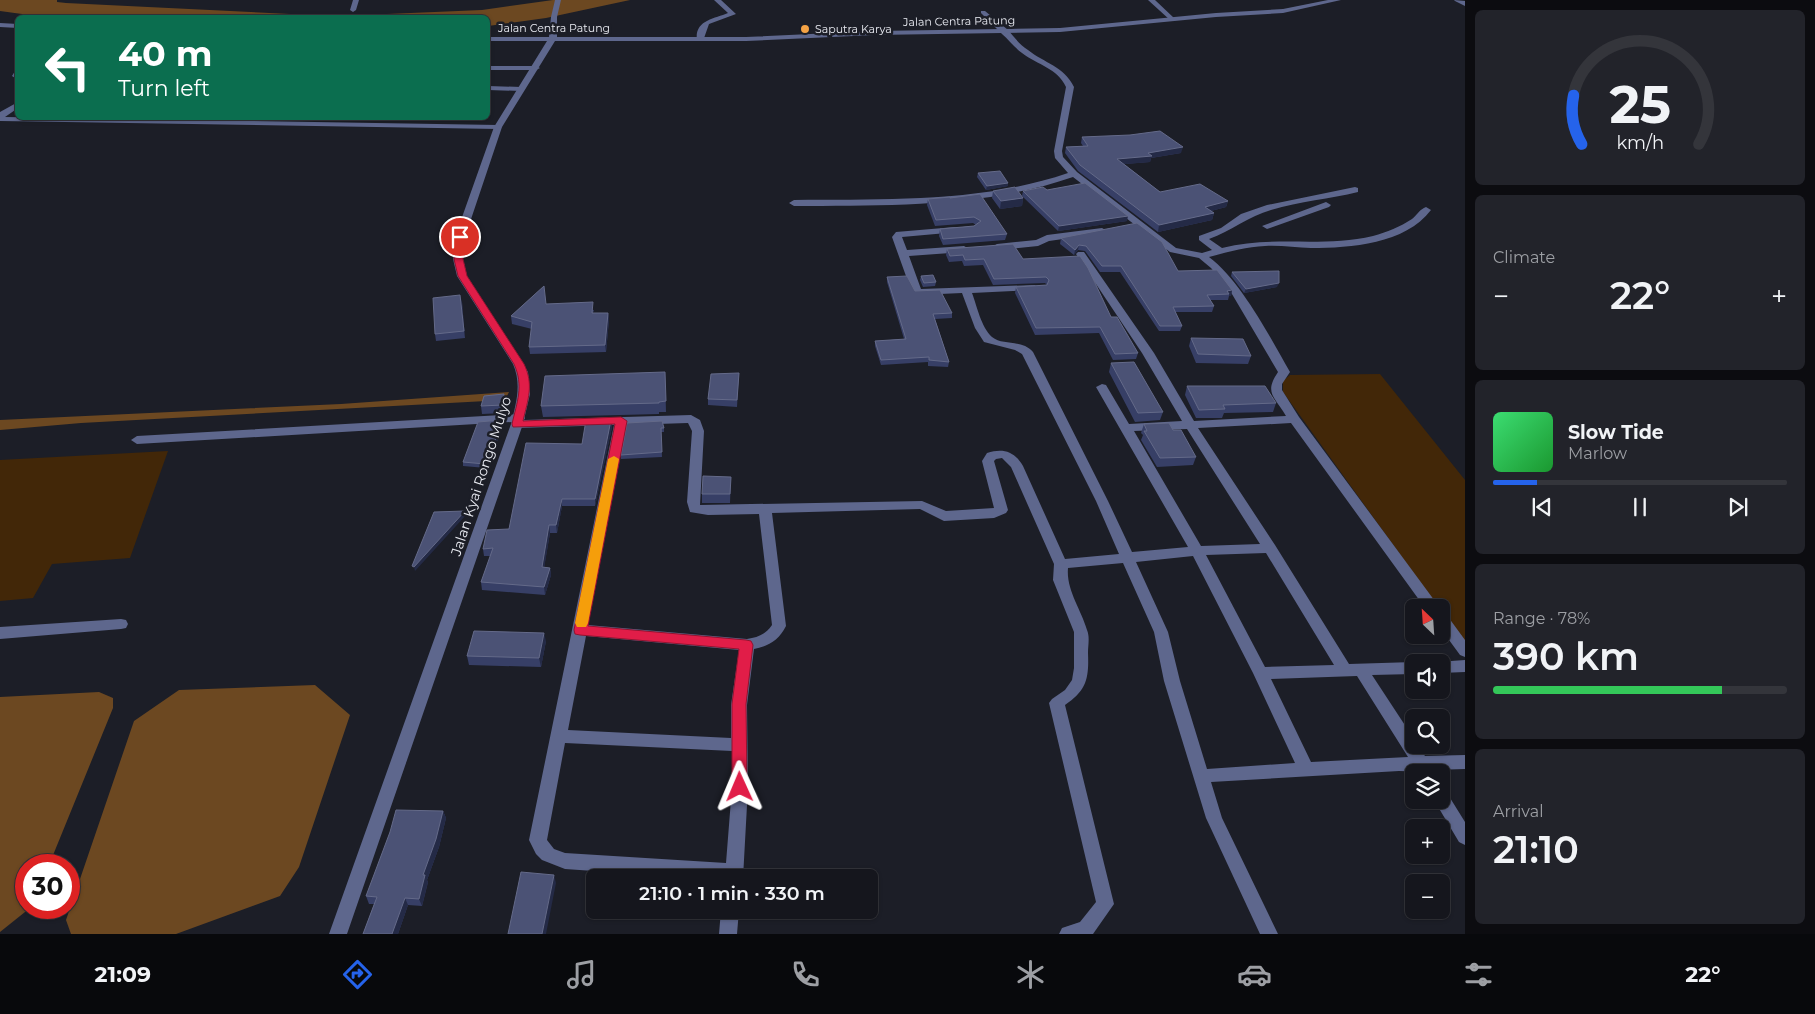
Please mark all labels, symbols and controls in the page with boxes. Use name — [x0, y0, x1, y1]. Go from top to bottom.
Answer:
street label: Jalan Centra Patung — [902, 13, 1015, 29]
street label: Jalan Centra Patung — [497, 21, 610, 35]
place label: Saputra Karya — [815, 22, 892, 36]
marker: Saputra Karya — [799, 23, 811, 35]
text: 40 m — [118, 32, 213, 75]
icon: left — [35, 35, 100, 100]
text: 25 — [1609, 73, 1671, 136]
text: Turn left — [118, 75, 210, 102]
text: km/h — [1616, 132, 1664, 153]
pin — [439, 216, 481, 258]
icon: arrive — [446, 223, 474, 251]
text: Climate — [1493, 248, 1555, 267]
text: 22° — [1610, 272, 1670, 319]
text: − — [1493, 279, 1509, 313]
text: + — [1771, 279, 1787, 313]
street label: Jalan Kyai Rongo Mulyo — [446, 394, 515, 559]
text: Slow Tide — [1568, 421, 1664, 444]
text: Marlow — [1568, 444, 1627, 463]
icon: previous — [1528, 493, 1556, 521]
icon: pause — [1626, 493, 1654, 521]
icon: next — [1724, 493, 1752, 521]
north arrow — [1405, 599, 1450, 644]
map controls — [1405, 599, 1450, 919]
text: Range · 78% — [1493, 609, 1590, 628]
text: 390 km — [1493, 633, 1639, 680]
button: sound — [1405, 654, 1450, 699]
button: search — [1405, 709, 1450, 754]
position arrow — [713, 760, 765, 812]
button: layers — [1405, 764, 1450, 809]
text: Arrival — [1493, 802, 1543, 821]
button: + — [1405, 819, 1450, 864]
text: 21:10 — [1493, 826, 1579, 873]
speed limit sign: 30 — [15, 854, 80, 919]
button: − — [1405, 874, 1450, 919]
text: 21:10 · 1 min · 330 m — [639, 882, 825, 905]
icon: directions — [340, 957, 375, 992]
icon: music — [564, 957, 599, 992]
icon: phone — [788, 957, 823, 992]
icon: climate — [1013, 957, 1048, 992]
icon: car — [1237, 957, 1272, 992]
icon: filters — [1461, 957, 1496, 992]
text: 21:09 — [95, 961, 151, 988]
text: 22° — [1685, 961, 1720, 988]

